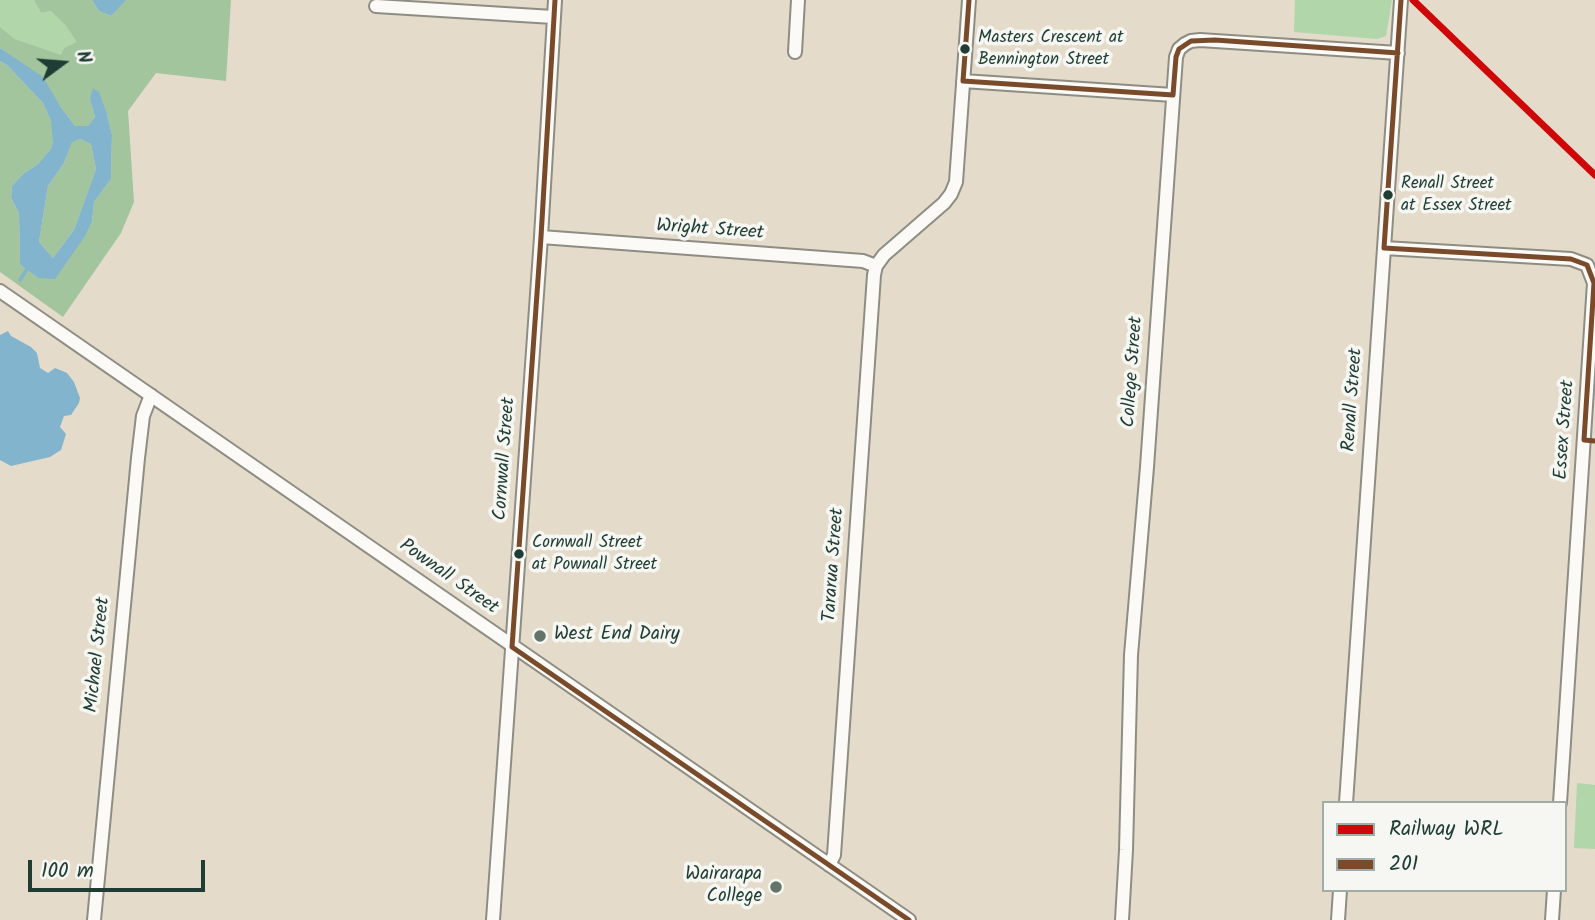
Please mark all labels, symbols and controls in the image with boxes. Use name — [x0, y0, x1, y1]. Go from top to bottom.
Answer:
north arrow — [28, 28, 98, 98]
place label: Masters Crescent at Bennington Street — [978, 29, 1123, 69]
marker: Masters Crescent at Bennington Street — [958, 42, 972, 56]
text: N — [67, 47, 99, 67]
place label: Renall Street at Essex Street — [1401, 175, 1512, 215]
marker: Renall Street at Essex Street — [1381, 188, 1395, 202]
street label: Wright Street — [655, 216, 765, 246]
street label: College Street — [1119, 316, 1149, 428]
street label: Renall Street — [1339, 347, 1369, 453]
street label: Essex Street — [1551, 379, 1581, 481]
street label: Cornwall Street — [490, 397, 522, 521]
street label: Tararua Street — [820, 507, 850, 623]
place label: Cornwall Street at Pownall Street — [532, 534, 657, 574]
street label: Pownall Street — [394, 535, 502, 621]
marker: Cornwall Street at Pownall Street — [512, 547, 526, 561]
street label: Michael Street — [82, 596, 116, 714]
place label: West End Dairy — [554, 625, 680, 647]
marker: West End Dairy — [532, 628, 548, 644]
legend — [1322, 801, 1567, 892]
text: Railway WRL — [1389, 813, 1504, 846]
scale bar — [32, 846, 208, 890]
text: 201 — [1389, 848, 1418, 881]
text: 100 m — [41, 855, 94, 888]
place label: Wairarapa College — [685, 865, 762, 909]
marker: Wairarapa College — [768, 879, 784, 895]

